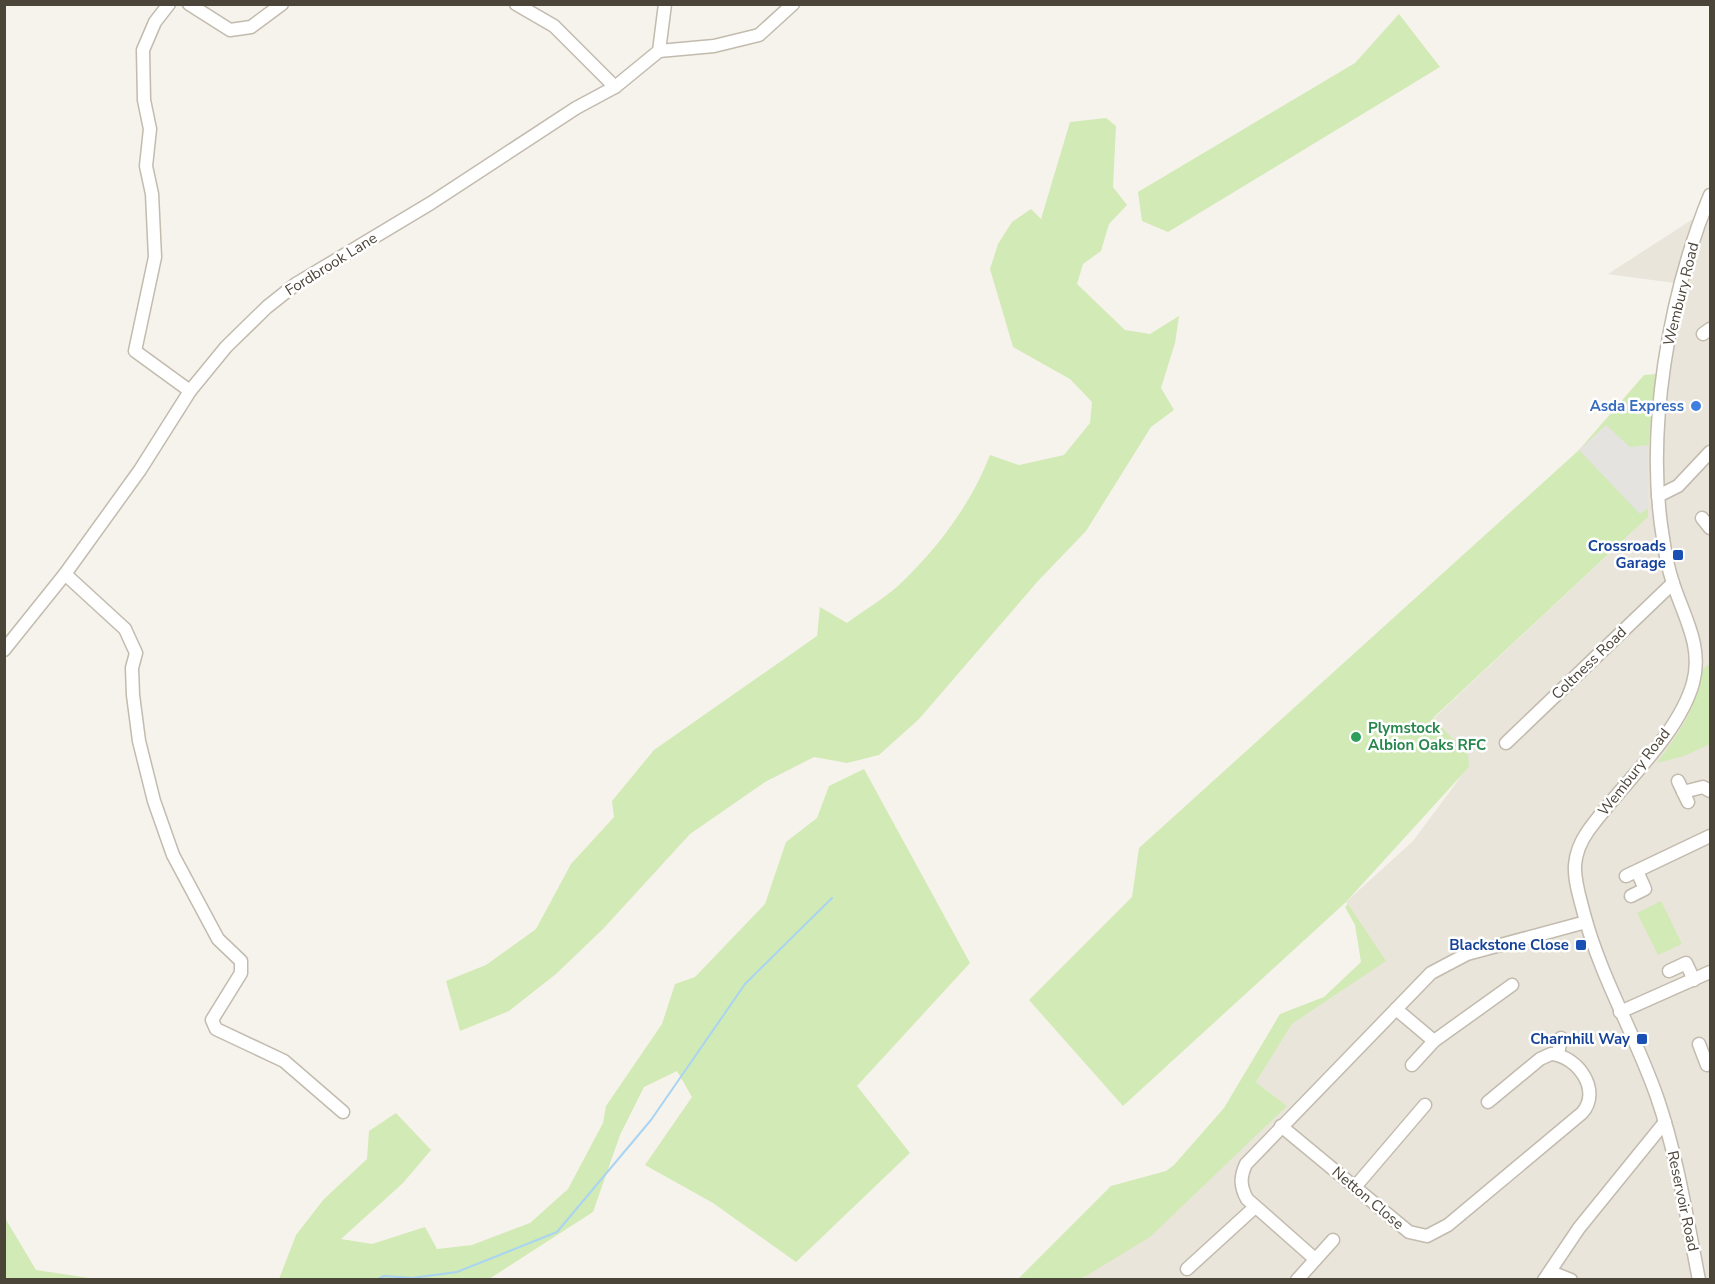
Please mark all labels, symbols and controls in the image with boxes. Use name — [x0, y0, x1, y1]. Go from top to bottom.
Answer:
street label: Fordbrook Lane — [281, 228, 381, 300]
street label: Wembury Road — [1658, 240, 1704, 348]
place label: Asda Express — [1590, 396, 1684, 416]
marker: Asda Express — [1689, 399, 1703, 413]
place label: Crossroads Garage — [1588, 536, 1666, 573]
marker: Crossroads Garage — [1671, 548, 1685, 562]
street label: Coltness Road — [1547, 622, 1631, 704]
place label: Plymstock Albion Oaks RFC — [1368, 718, 1486, 755]
street label: Wembury Road — [1594, 724, 1674, 820]
marker: Plymstock Albion Oaks RFC — [1349, 730, 1363, 744]
place label: Blackstone Close — [1449, 935, 1569, 955]
marker: Blackstone Close — [1574, 938, 1588, 952]
place label: Charnhill Way — [1530, 1029, 1630, 1049]
marker: Charnhill Way — [1635, 1032, 1649, 1046]
street label: Reservoir Road — [1663, 1149, 1703, 1253]
street label: Netton Close — [1328, 1162, 1408, 1234]

